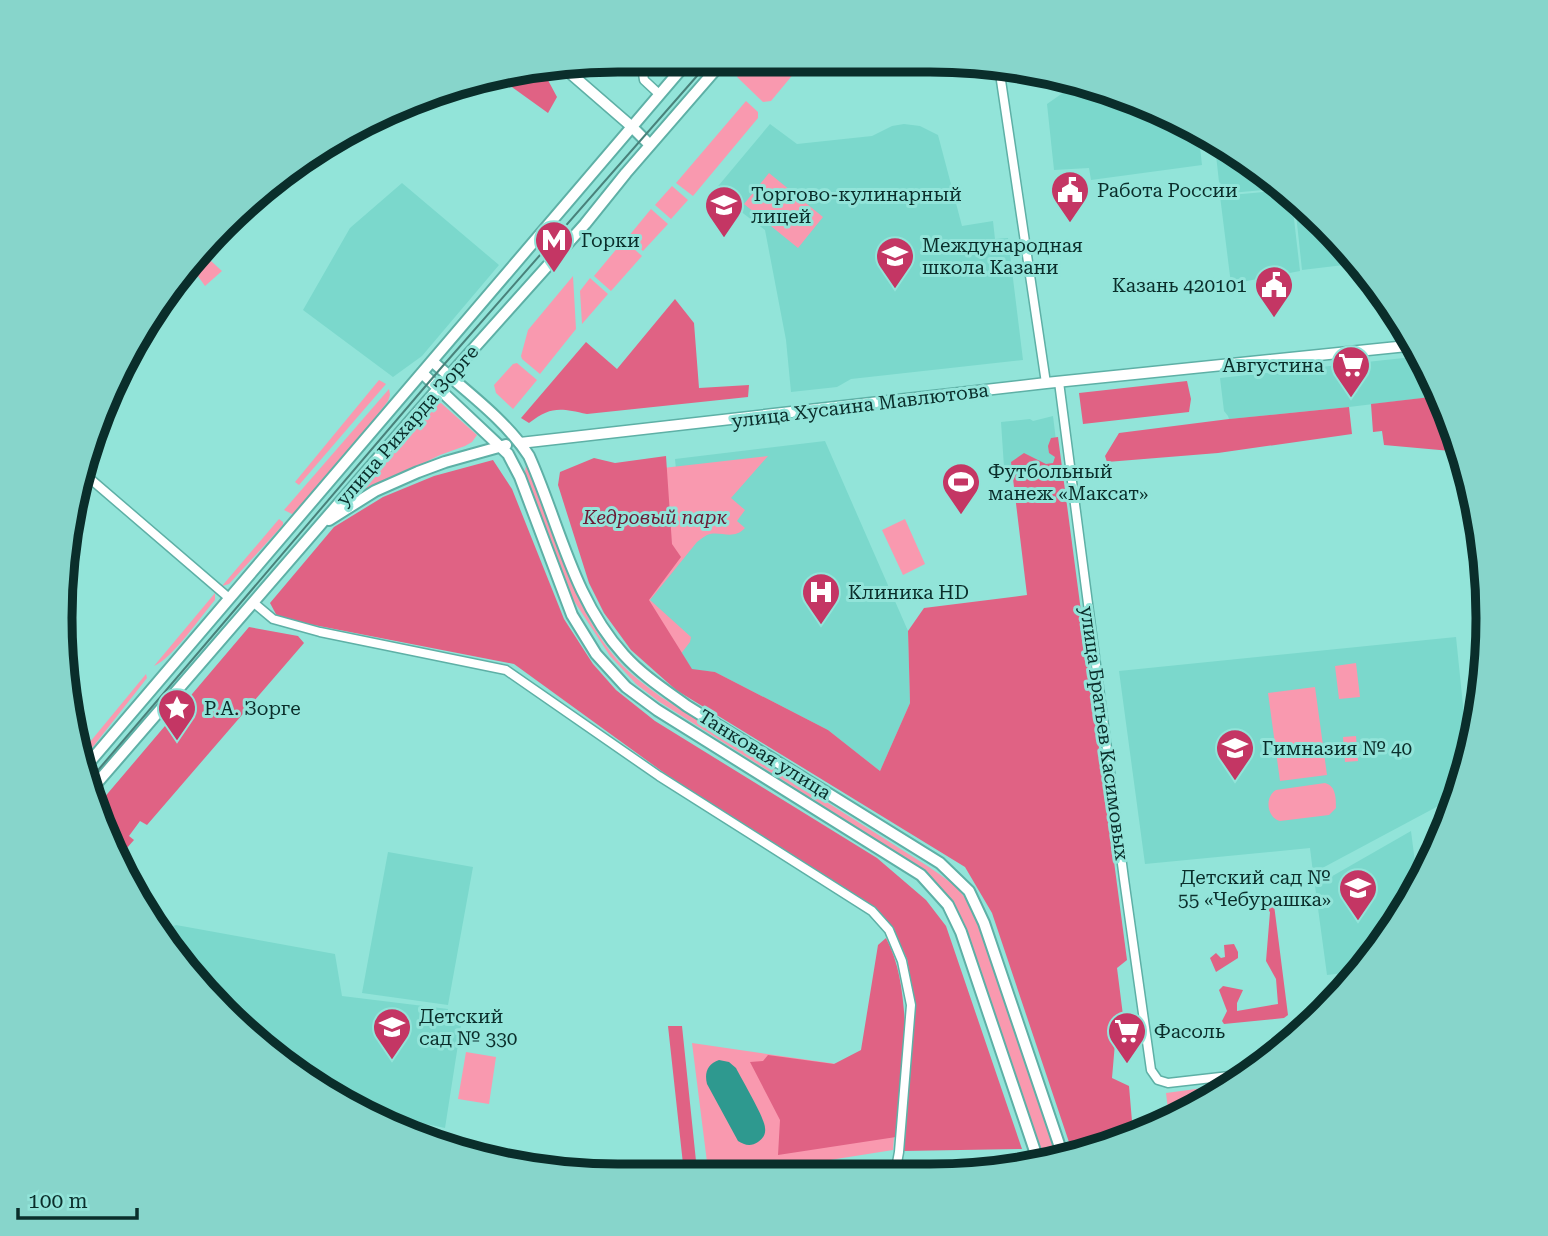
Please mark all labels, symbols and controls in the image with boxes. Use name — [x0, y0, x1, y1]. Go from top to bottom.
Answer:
public building icon: Работа России — [1049, 169, 1091, 224]
place label: Работа России — [1097, 179, 1238, 202]
place label: Торгово-кулинарный лицей — [751, 183, 962, 228]
school or university icon: Торгово-кулинарный лицей — [703, 184, 745, 239]
metro station icon: Горки — [533, 219, 575, 274]
place label: Горки — [581, 229, 640, 252]
place label: Международная школа Казани — [922, 234, 1083, 279]
school or university icon: Международная школа Казани — [874, 235, 916, 290]
public building icon: Казань 420101 — [1253, 264, 1295, 319]
place label: Казань 420101 — [1112, 274, 1247, 297]
street label: улица Рихарда Зорге — [331, 340, 483, 510]
supermarket icon: Августина — [1330, 344, 1372, 399]
place label: Августина — [1222, 354, 1325, 377]
street label: улица Хусаина Мавлютова — [730, 378, 991, 433]
place label: Футбольный манеж «Максат» — [988, 460, 1148, 505]
sports icon: Футбольный манеж «Максат» — [940, 461, 982, 516]
park label: Кедровый парк — [582, 506, 727, 529]
hospital icon: Клиника HD — [800, 571, 842, 626]
place label: Клиника HD — [848, 581, 969, 604]
street label: улица Братьев Касимовых — [1075, 605, 1134, 862]
place icon: Р.А. Зорге — [156, 687, 198, 742]
place label: Р.А. Зорге — [204, 697, 301, 720]
street label: Танковая улица — [694, 704, 836, 805]
school or university icon: Гимназия № 40 — [1214, 727, 1256, 782]
place label: Гимназия № 40 — [1262, 737, 1412, 760]
place label: Детский сад № 55 «Чебурашка» — [1178, 866, 1331, 911]
school or university icon: Детский сад № 55 «Чебурашка» — [1337, 867, 1379, 922]
place label: Детский сад № 330 — [419, 1005, 518, 1050]
school or university icon: Детский сад № 330 — [371, 1006, 413, 1061]
supermarket icon: Фасоль — [1106, 1010, 1148, 1065]
place label: Фасоль — [1154, 1020, 1225, 1043]
scale bar — [18, 1176, 136, 1220]
text: 100 m — [28, 1189, 88, 1213]

